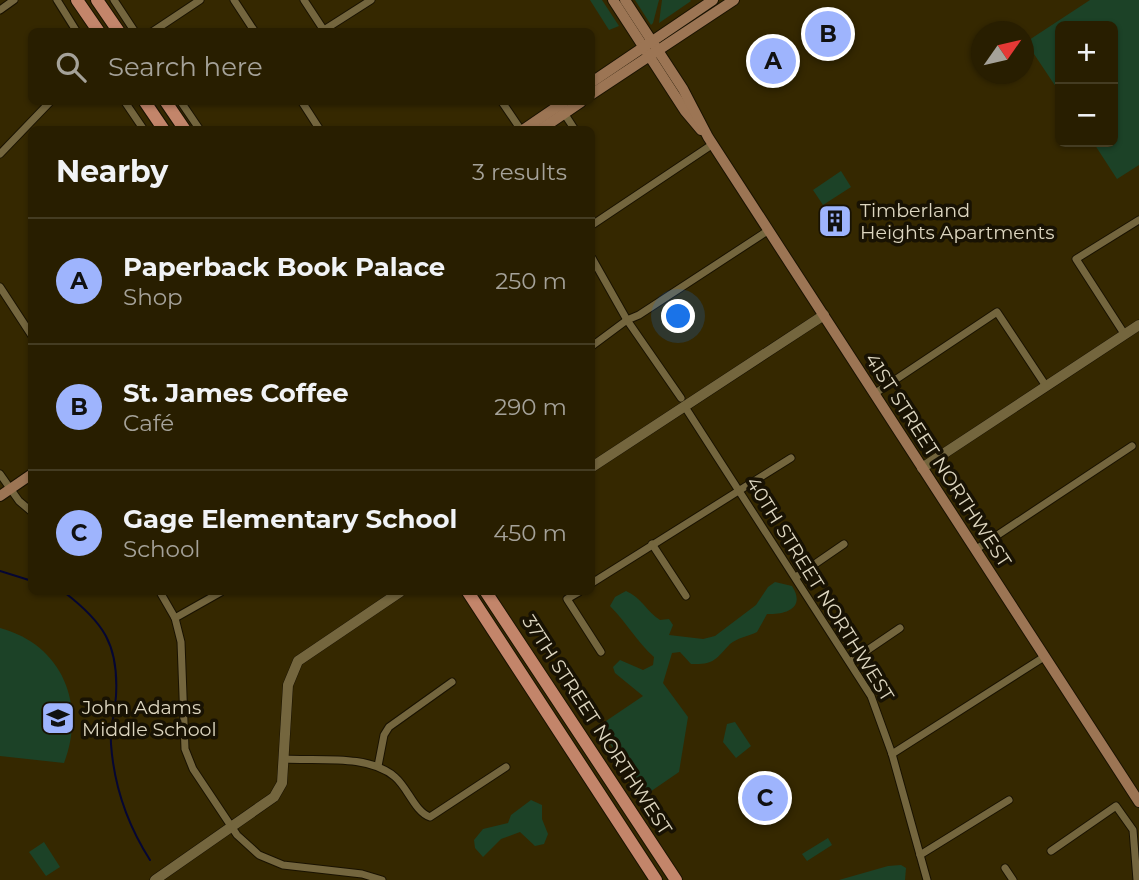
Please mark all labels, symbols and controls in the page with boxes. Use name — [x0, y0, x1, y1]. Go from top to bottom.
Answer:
pin: B — [805, 8, 851, 60]
north arrow — [971, 21, 1034, 84]
map controls — [1055, 21, 1118, 147]
button: + — [1055, 21, 1118, 84]
search box — [28, 28, 595, 105]
pin: A — [750, 35, 796, 87]
icon: search — [52, 48, 90, 86]
text: Search here — [108, 51, 263, 83]
button: − — [1055, 84, 1118, 147]
text: Nearby — [56, 153, 168, 190]
text: 3 results — [472, 158, 567, 186]
place label: Timberland Heights Apartments — [860, 199, 1055, 244]
building icon: Timberland Heights Apartments — [816, 202, 854, 240]
text: Paperback Book Palace — [123, 251, 445, 283]
text: A — [70, 267, 88, 295]
text: 250 m — [495, 267, 567, 295]
text: Shop — [123, 283, 183, 311]
your location — [661, 299, 695, 333]
street label: 41ST STREET NORTHWEST — [860, 349, 1016, 571]
text: St. James Coffee — [123, 377, 349, 409]
text: B — [70, 393, 88, 421]
text: 290 m — [494, 393, 567, 421]
text: Café — [123, 409, 174, 437]
street label: 40TH STREET NORTHWEST — [741, 472, 899, 706]
text: Gage Elementary School — [123, 503, 457, 535]
text: C — [71, 519, 87, 547]
text: 450 m — [493, 519, 567, 547]
text: School — [123, 535, 201, 563]
street label: 37TH STREET NORTHWEST — [517, 611, 677, 839]
place label: John Adams Middle School — [81, 696, 217, 741]
school or university icon: John Adams Middle School — [39, 699, 77, 737]
pin: C — [742, 772, 788, 824]

